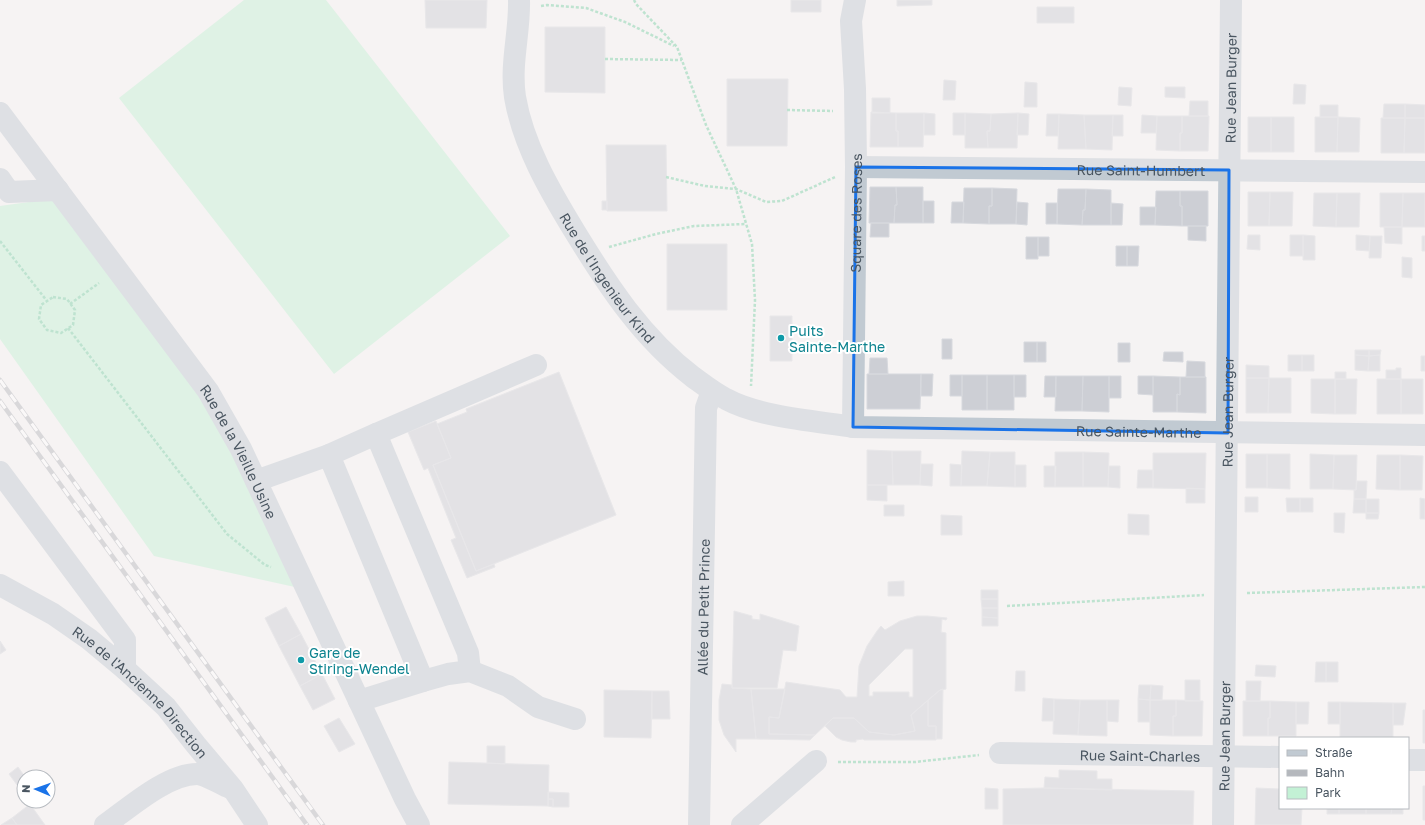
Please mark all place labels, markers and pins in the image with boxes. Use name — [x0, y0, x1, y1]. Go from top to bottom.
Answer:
place label: Puits Sainte-Marthe — [789, 322, 885, 355]
marker: Puits Sainte-Marthe — [776, 333, 786, 343]
place label: Gare de Stiring-Wendel — [309, 644, 410, 677]
marker: Gare de Stiring-Wendel — [296, 655, 306, 665]

